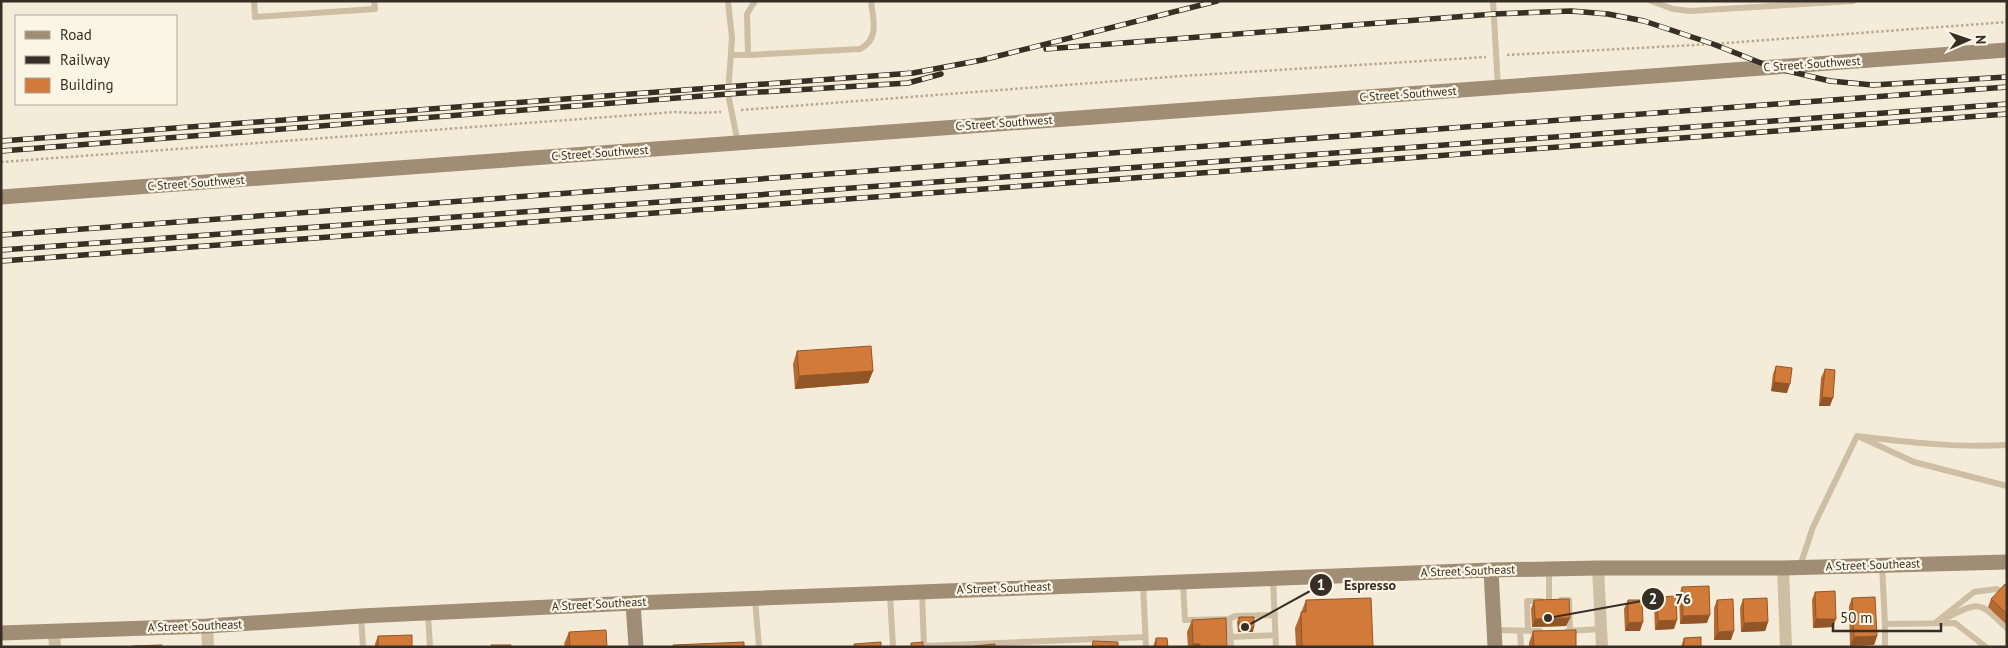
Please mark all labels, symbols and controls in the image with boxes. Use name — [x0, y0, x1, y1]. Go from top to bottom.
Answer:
legend — [15, 15, 178, 105]
north arrow — [1943, 15, 1993, 65]
text: Road — [60, 25, 92, 44]
text: N — [1972, 35, 1990, 44]
text: Railway — [60, 50, 110, 69]
street label: C Street Southwest — [1763, 53, 1861, 74]
text: Building — [60, 75, 114, 94]
street label: C Street Southwest — [1359, 83, 1457, 104]
street label: C Street Southwest — [955, 112, 1053, 133]
street label: C Street Southwest — [551, 142, 649, 163]
street label: C Street Southwest — [147, 172, 245, 193]
street label: A Street Southeast — [1825, 555, 1921, 574]
street label: A Street Southeast — [1420, 561, 1516, 580]
callout: Espresso — [1309, 570, 1406, 599]
text: 1 — [1317, 575, 1325, 594]
text: Espresso — [1344, 576, 1397, 594]
street label: A Street Southeast — [956, 578, 1052, 597]
callout: 76 — [1640, 585, 1701, 614]
text: 2 — [1649, 589, 1657, 608]
text: 76 — [1675, 590, 1691, 608]
street label: A Street Southeast — [551, 594, 647, 613]
scale bar — [1833, 600, 1940, 632]
text: 50 m — [1840, 608, 1873, 627]
street label: A Street Southeast — [147, 616, 243, 635]

